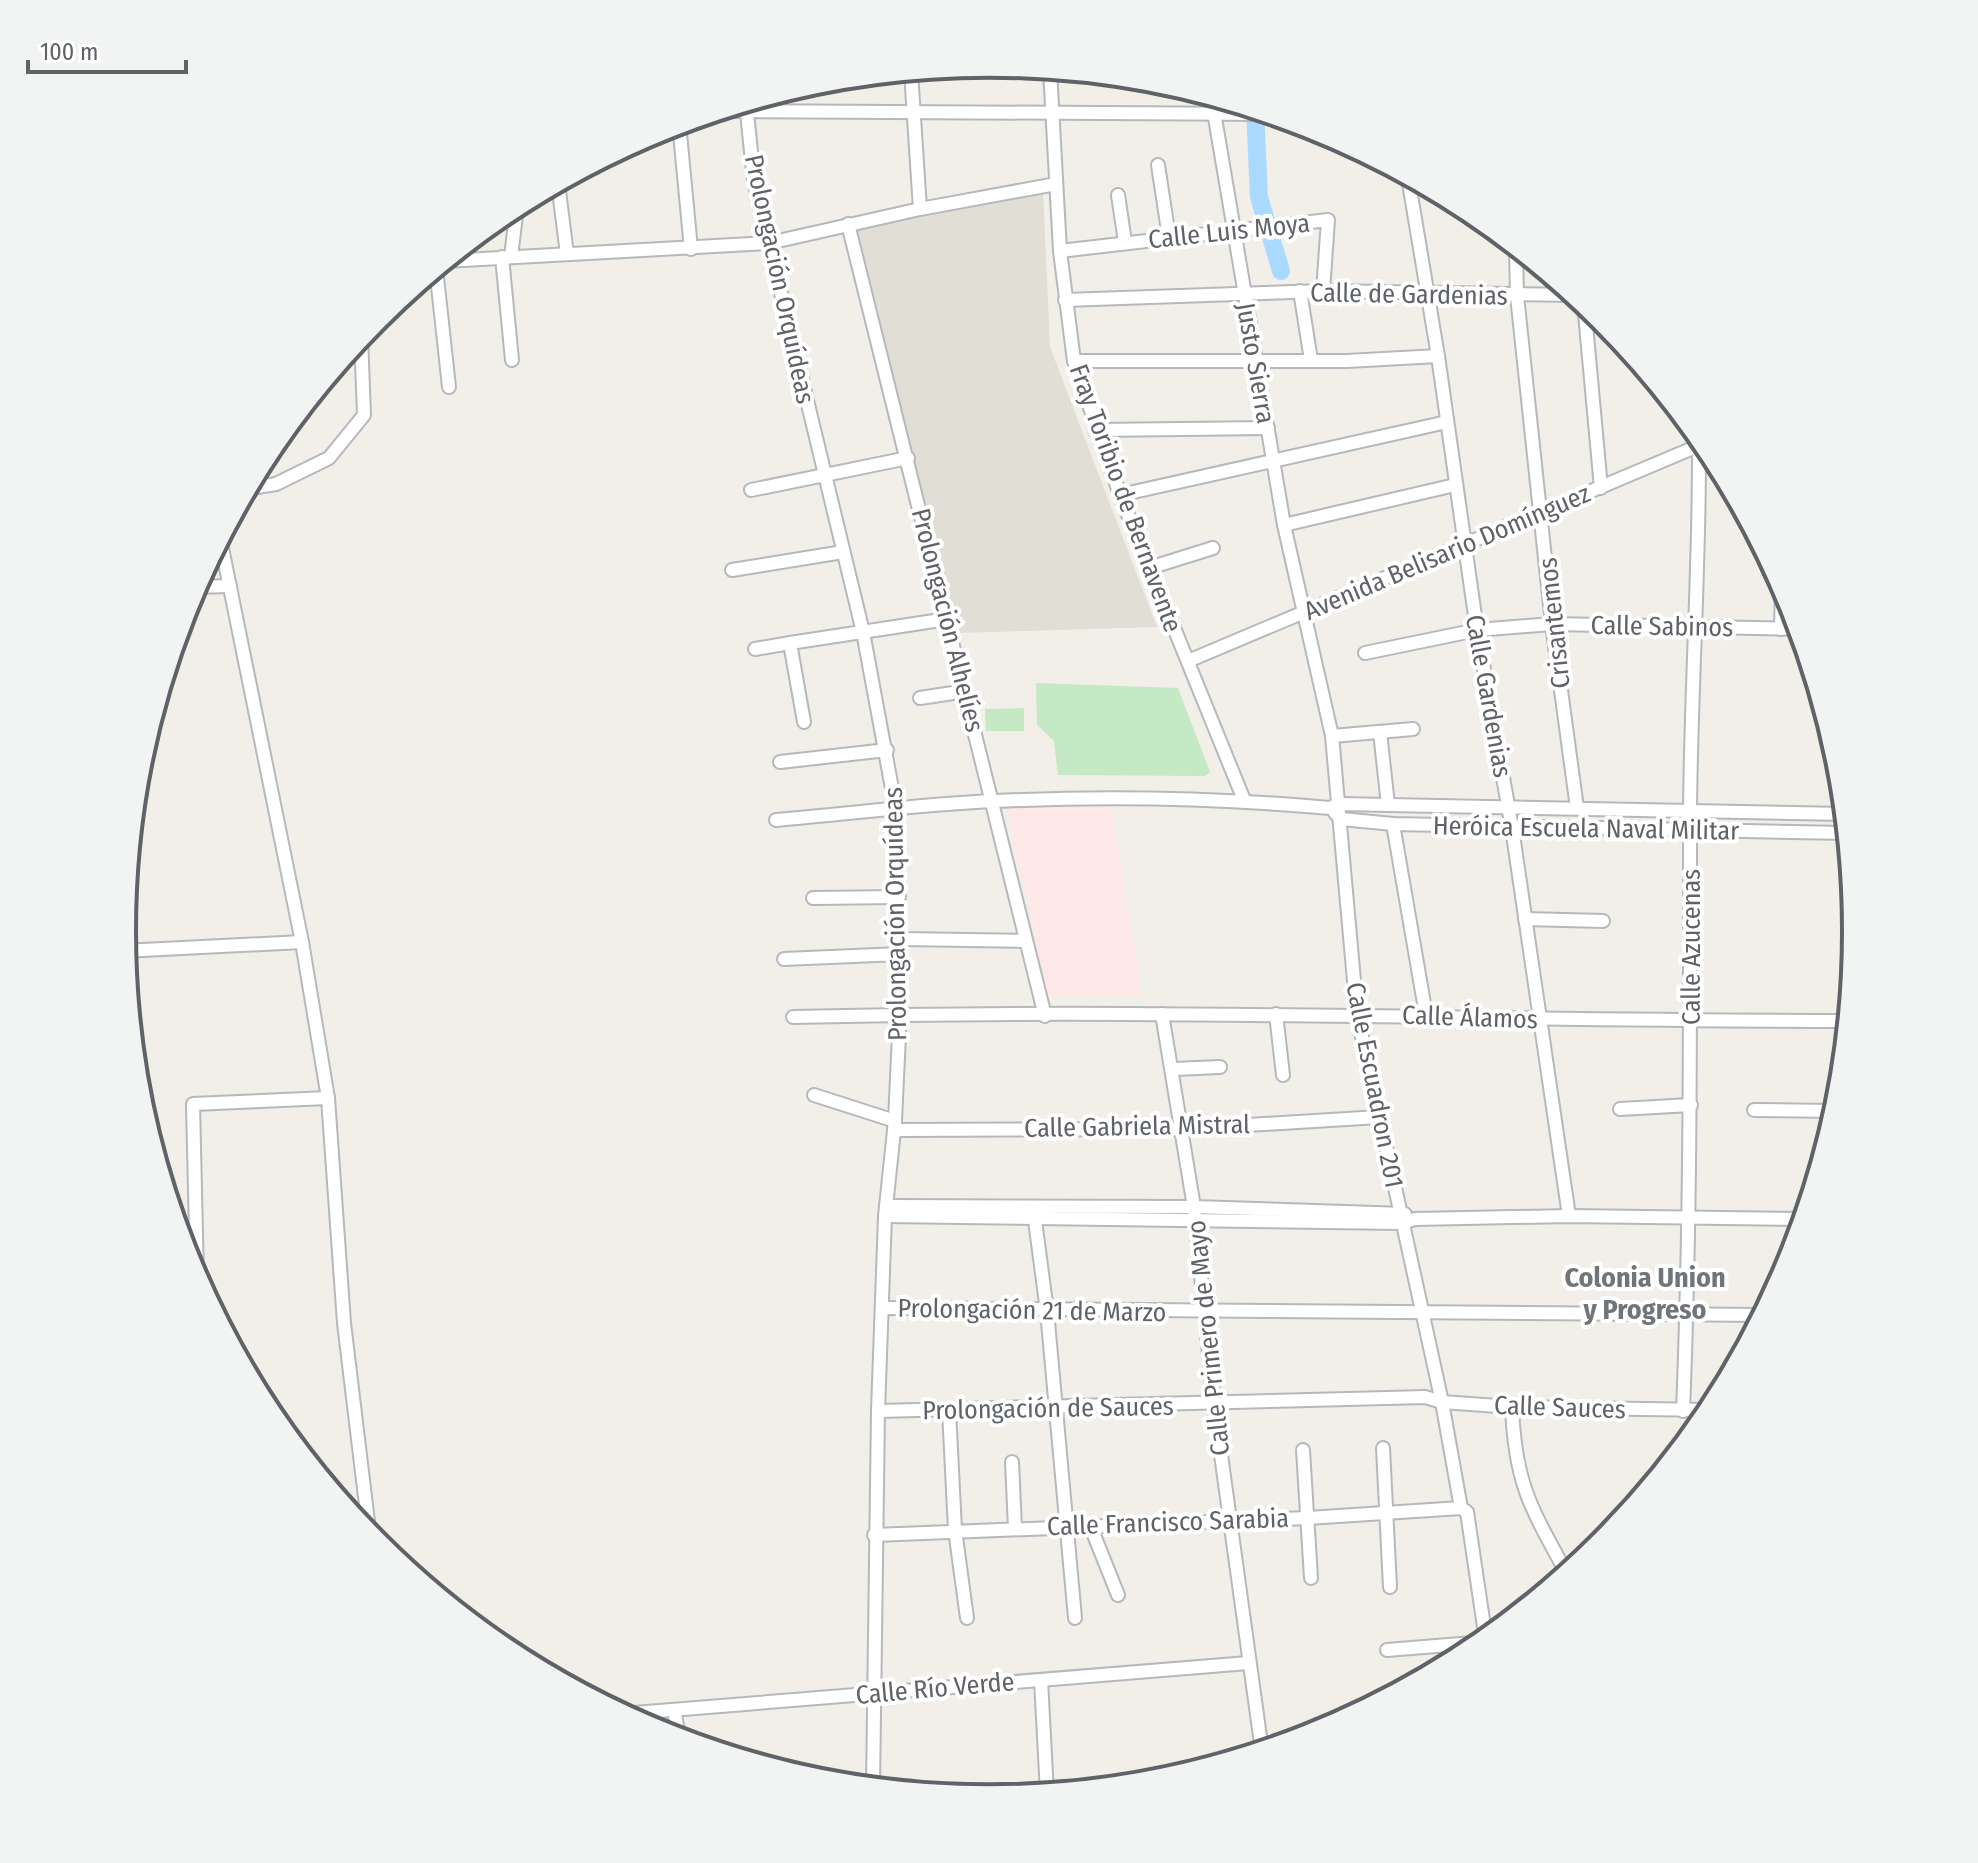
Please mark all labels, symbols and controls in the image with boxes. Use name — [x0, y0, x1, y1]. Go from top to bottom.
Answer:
scale bar — [28, 24, 186, 74]
text: 100 m — [40, 38, 98, 66]
street label: Prolongación Orquídeas — [738, 152, 821, 406]
street label: Calle Luis Moya — [1147, 208, 1311, 255]
street label: Calle de Gardenias — [1310, 277, 1508, 312]
street label: Justo Sierra — [1230, 300, 1281, 426]
street label: Fray Toribio de Bernavente — [1063, 360, 1188, 636]
street label: Avenida Belisario Domínguez — [1299, 478, 1595, 627]
street label: Prolongación Alhelíes — [905, 505, 990, 735]
street label: Crisantemos — [1532, 556, 1577, 690]
street label: Calle Sabinos — [1590, 610, 1733, 643]
street label: Calle Gardenias — [1459, 612, 1518, 780]
street label: Prolongación Orquídeas — [878, 787, 913, 1041]
street label: Heróica Escuela Naval Militar — [1433, 810, 1739, 847]
street label: Calle Azucenas — [1676, 869, 1707, 1025]
street label: Calle Escuadron 201 — [1339, 980, 1410, 1190]
street label: Calle Álamos — [1402, 1000, 1538, 1035]
street label: Calle Gabriela Mistral — [1024, 1109, 1250, 1144]
street label: Calle Primero de Mayo — [1181, 1219, 1236, 1457]
district label: Colonia Union y Progreso — [1564, 1261, 1726, 1326]
street label: Prolongación 21 de Marzo — [897, 1293, 1167, 1328]
street label: Calle Sauces — [1494, 1390, 1626, 1425]
street label: Prolongación de Sauces — [922, 1391, 1174, 1426]
street label: Calle Francisco Sarabia — [1046, 1503, 1290, 1542]
street label: Calle Río Verde — [854, 1666, 1016, 1711]

